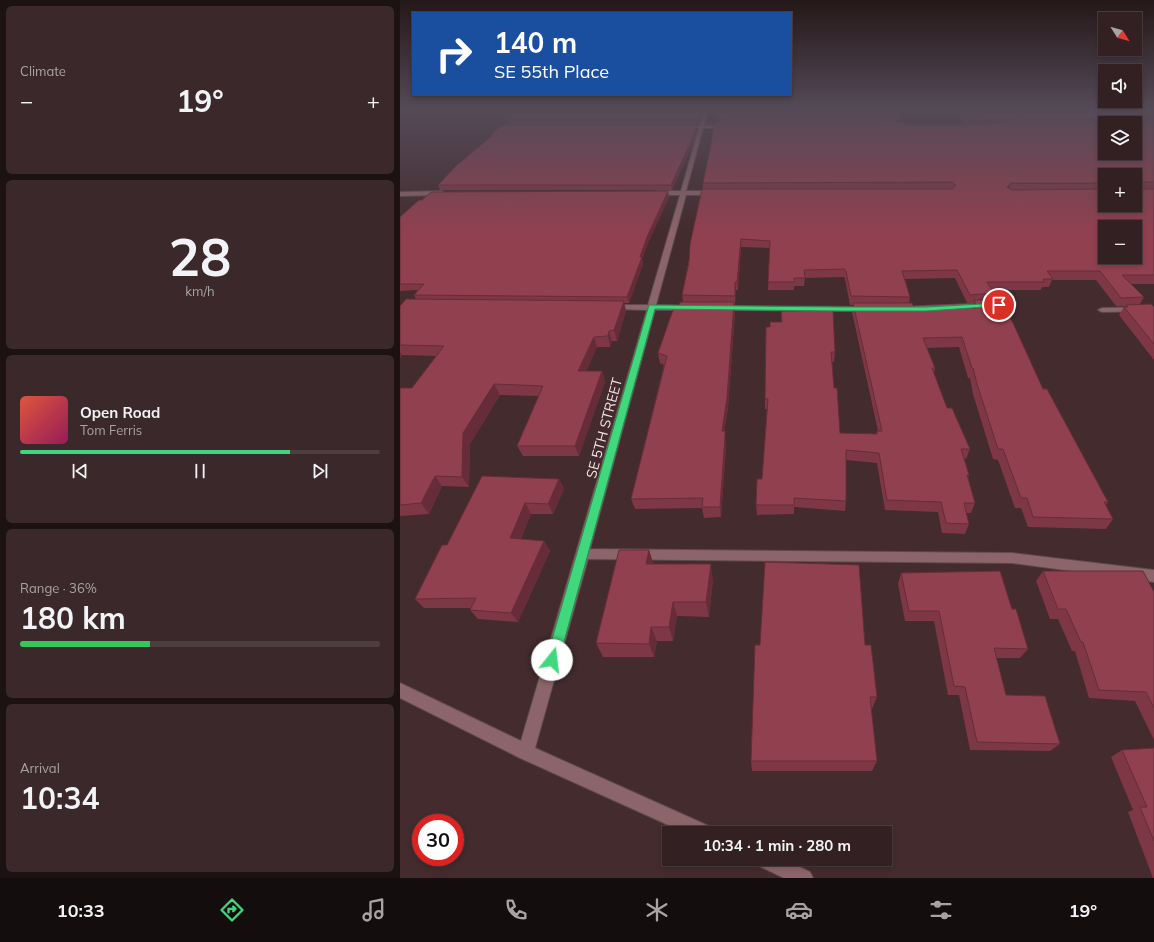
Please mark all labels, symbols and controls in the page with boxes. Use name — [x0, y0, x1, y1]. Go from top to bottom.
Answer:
north arrow — [1098, 12, 1142, 56]
map controls — [1098, 12, 1142, 264]
text: 140 m — [494, 25, 577, 60]
icon: right — [428, 28, 480, 80]
text: SE 55th Place — [494, 60, 609, 83]
text: Climate — [20, 63, 66, 79]
button: sound — [1098, 64, 1142, 108]
text: 19° — [176, 82, 224, 120]
text: − — [20, 87, 33, 115]
text: + — [367, 87, 380, 115]
button: layers — [1098, 116, 1142, 160]
button: + — [1098, 168, 1142, 212]
button: − — [1098, 220, 1142, 264]
text: 28 — [169, 224, 231, 289]
text: km/h — [185, 283, 215, 299]
pin — [982, 288, 1016, 322]
icon: arrive — [988, 294, 1010, 316]
street label: SE 5TH STREET — [582, 375, 626, 480]
text: Open Road — [80, 403, 160, 422]
text: Tom Ferris — [80, 422, 142, 438]
icon: previous — [69, 460, 91, 482]
icon: pause — [189, 460, 211, 482]
icon: next — [309, 460, 331, 482]
text: Range · 36% — [20, 580, 97, 596]
text: 180 km — [20, 599, 126, 637]
position arrow — [531, 639, 573, 681]
text: Arrival — [20, 760, 60, 776]
text: 10:34 — [20, 779, 99, 817]
speed limit sign: 30 — [412, 814, 464, 866]
text: 10:34 · 1 min · 280 m — [703, 836, 851, 855]
icon: directions — [218, 896, 246, 924]
icon: music — [360, 896, 388, 924]
icon: phone — [502, 896, 530, 924]
icon: climate — [643, 896, 671, 924]
icon: car — [785, 896, 813, 924]
icon: filters — [927, 896, 955, 924]
text: 10:33 — [57, 899, 105, 922]
text: 19° — [1069, 899, 1097, 922]

